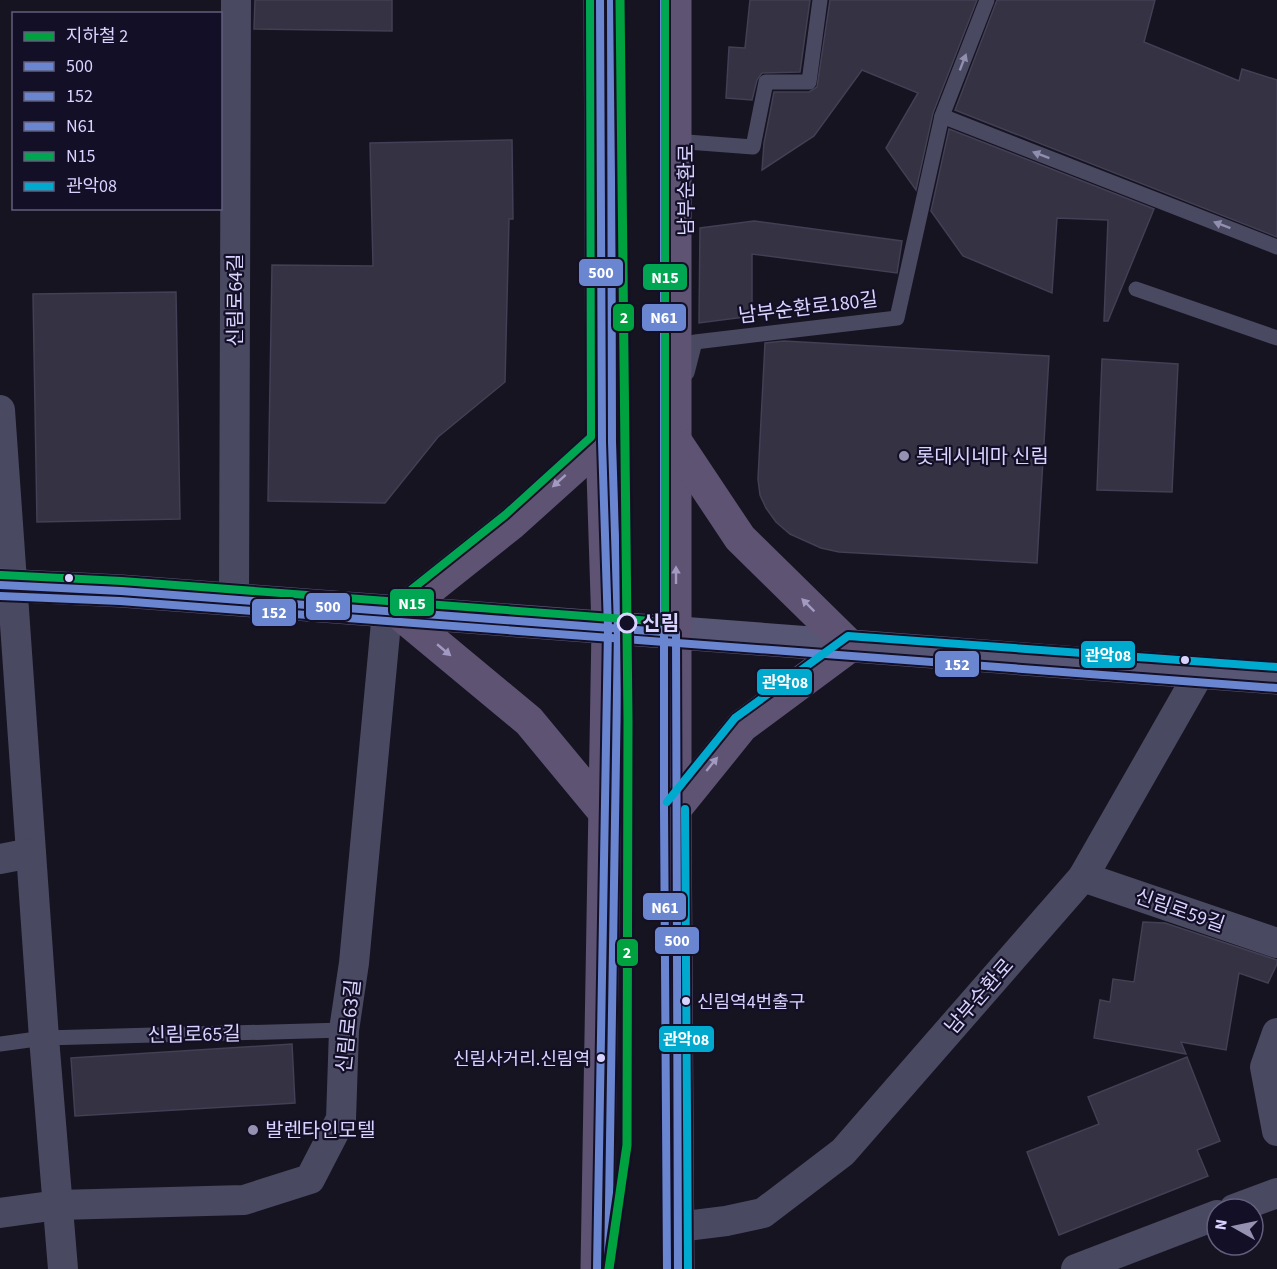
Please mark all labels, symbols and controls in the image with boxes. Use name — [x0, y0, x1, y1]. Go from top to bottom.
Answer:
legend — [12, 12, 222, 210]
text: 지하철 2 — [66, 24, 128, 49]
one-way arrow — [959, 53, 968, 71]
text: 500 — [66, 54, 93, 79]
text: 152 — [66, 84, 93, 109]
text: N61 — [66, 114, 96, 139]
text: N15 — [66, 144, 96, 169]
street label: 남부순환로 — [673, 144, 701, 236]
one-way arrow — [1031, 150, 1049, 160]
text: 관악08 — [66, 174, 117, 199]
one-way arrow — [1213, 220, 1231, 230]
street label: 신림로64길 — [222, 253, 250, 347]
line badge: 500 — [578, 258, 624, 287]
text: 500 — [588, 262, 614, 284]
line badge: N15 — [642, 263, 688, 291]
text: N15 — [651, 267, 679, 289]
street label: 남부순환로180길 — [737, 286, 879, 330]
line badge: 2 — [612, 303, 635, 332]
line badge: N61 — [641, 303, 687, 332]
text: 2 — [620, 307, 628, 329]
text: N61 — [650, 307, 678, 329]
place label: 롯데시네마 신림 — [916, 443, 1049, 471]
marker: 롯데시네마 신림 — [897, 449, 911, 463]
one-way arrow — [551, 474, 566, 488]
one-way arrow — [671, 565, 681, 584]
unlabelled marker — [63, 572, 75, 584]
line badge: N15 — [389, 588, 435, 617]
line badge: 500 — [305, 592, 351, 621]
text: N15 — [398, 593, 426, 615]
text: 500 — [315, 596, 341, 618]
line badge: 152 — [251, 598, 297, 627]
one-way arrow — [801, 598, 816, 612]
text: 152 — [261, 602, 287, 624]
place label: 신림 — [642, 610, 679, 638]
marker: 신림 — [617, 613, 637, 633]
line badge: 관악08 — [1080, 640, 1136, 669]
one-way arrow — [436, 643, 451, 656]
text: 관악08 — [1085, 645, 1131, 667]
line badge: 152 — [934, 650, 980, 678]
text: 152 — [944, 654, 970, 676]
unlabelled marker — [1179, 654, 1191, 666]
line badge: 관악08 — [756, 668, 813, 696]
text: 관악08 — [762, 672, 808, 694]
one-way arrow — [705, 756, 718, 772]
street label: 신림로59길 — [1131, 882, 1228, 939]
line badge: N61 — [642, 892, 687, 921]
text: N61 — [651, 897, 679, 919]
line badge: 500 — [654, 926, 700, 955]
text: 500 — [664, 930, 690, 952]
line badge: 2 — [616, 938, 639, 967]
text: 2 — [623, 942, 631, 964]
street label: 남부순환로 — [939, 953, 1020, 1041]
street label: 신림로63길 — [330, 978, 368, 1074]
place label: 신림역4번출구 — [697, 990, 805, 1015]
marker: 신림역4번출구 — [680, 995, 692, 1007]
street label: 신림로65길 — [147, 1020, 241, 1050]
line badge: 관악08 — [658, 1025, 715, 1053]
text: 관악08 — [663, 1029, 709, 1051]
place label: 신림사거리.신림역 — [453, 1047, 590, 1072]
marker: 신림사거리.신림역 — [595, 1052, 607, 1064]
place label: 발렌타인모텔 — [265, 1117, 375, 1145]
marker: 발렌타인모텔 — [246, 1123, 260, 1137]
north arrow — [1205, 1197, 1265, 1257]
text: N — [1209, 1218, 1233, 1232]

